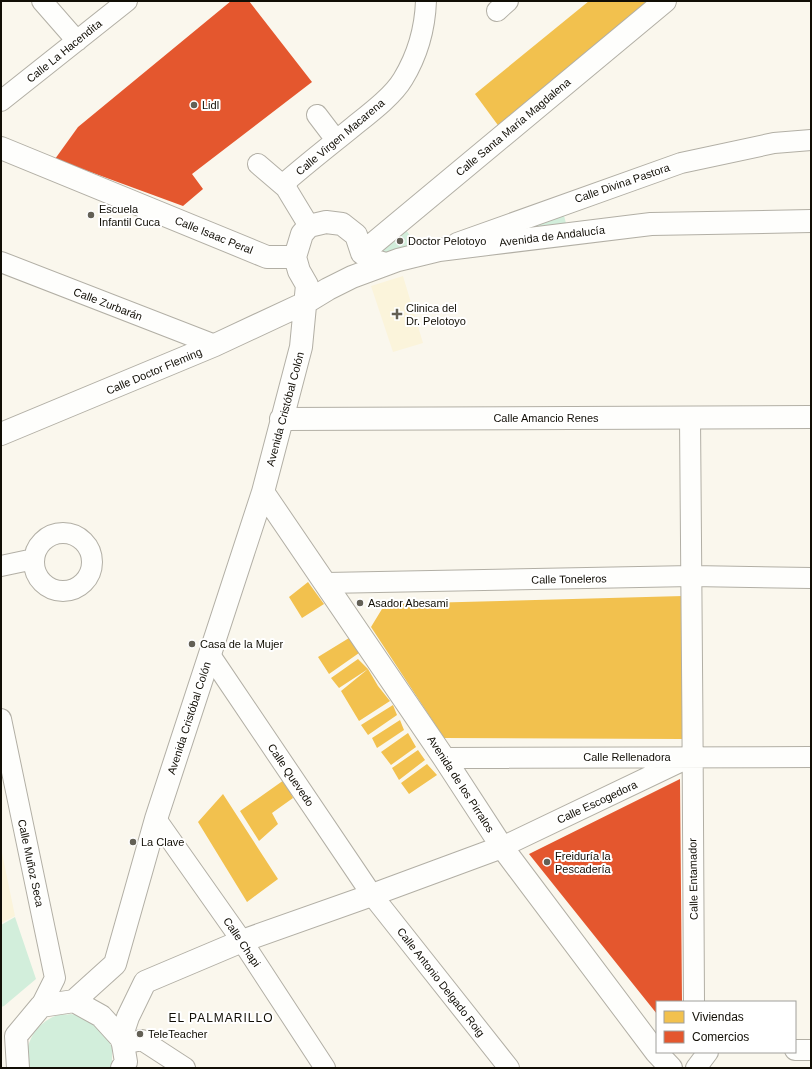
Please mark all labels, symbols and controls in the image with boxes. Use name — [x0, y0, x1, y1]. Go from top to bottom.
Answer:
street label: Calle La Hacendita — [24, 17, 105, 85]
street label: Calle Santa María Magdalena — [453, 75, 573, 178]
street label: Calle Virgen Macarena — [293, 96, 387, 177]
place label: Lidl — [202, 99, 219, 111]
marker: Lidl — [189, 100, 199, 110]
street label: Calle Divina Pastora — [573, 161, 672, 205]
place label: Escuela Infantil Cuca — [99, 203, 161, 228]
marker: Escuela Infantil Cuca — [86, 210, 96, 220]
street label: Calle Isaac Peral — [173, 214, 255, 256]
street label: Avenida de Andalucía — [499, 223, 606, 248]
place label: Doctor Pelotoyo — [408, 235, 486, 247]
marker: Doctor Pelotoyo — [395, 236, 405, 246]
street label: Calle Zurbarán — [72, 285, 144, 323]
place label: Clinica del Dr. Pelotoyo — [406, 302, 466, 327]
marker: Clinica del Dr. Pelotoyo — [391, 308, 403, 320]
street label: Calle Doctor Fleming — [104, 345, 204, 397]
street label: Avenida Cristóbal Colón — [264, 351, 306, 467]
street label: Calle Amancio Renes — [493, 412, 599, 424]
street label: Calle Toneleros — [531, 572, 607, 586]
place label: Asador Abesami — [368, 597, 448, 609]
marker: Asador Abesami — [355, 598, 365, 608]
place label: Casa de la Mujer — [200, 638, 283, 650]
marker: Casa de la Mujer — [187, 639, 197, 649]
street label: Avenida Cristóbal Colón — [165, 660, 213, 776]
street label: Avenida de los Pirralos — [425, 734, 497, 835]
street label: Calle Quevedo — [266, 741, 316, 809]
street label: Calle Rellenadora — [583, 751, 672, 763]
street label: Calle Escogedora — [555, 778, 640, 826]
street label: Calle Muñoz Seca — [16, 818, 46, 909]
place label: La Clave — [141, 836, 184, 848]
marker: La Clave — [128, 837, 138, 847]
street label: Calle Entamador — [686, 838, 700, 920]
place label: Freiduría la Pescadería — [555, 850, 612, 875]
marker: Freiduría la Pescadería — [542, 857, 552, 867]
street label: Calle Chapi — [221, 915, 263, 969]
street label: Calle Antonio Delgado Roig — [395, 925, 487, 1039]
legend — [656, 1001, 796, 1053]
text: Viviendas — [692, 1010, 744, 1024]
district label: EL PALMARILLO — [168, 1011, 274, 1025]
place label: TeleTeacher — [148, 1028, 208, 1040]
marker: TeleTeacher — [135, 1029, 145, 1039]
text: Comercios — [692, 1030, 749, 1044]

